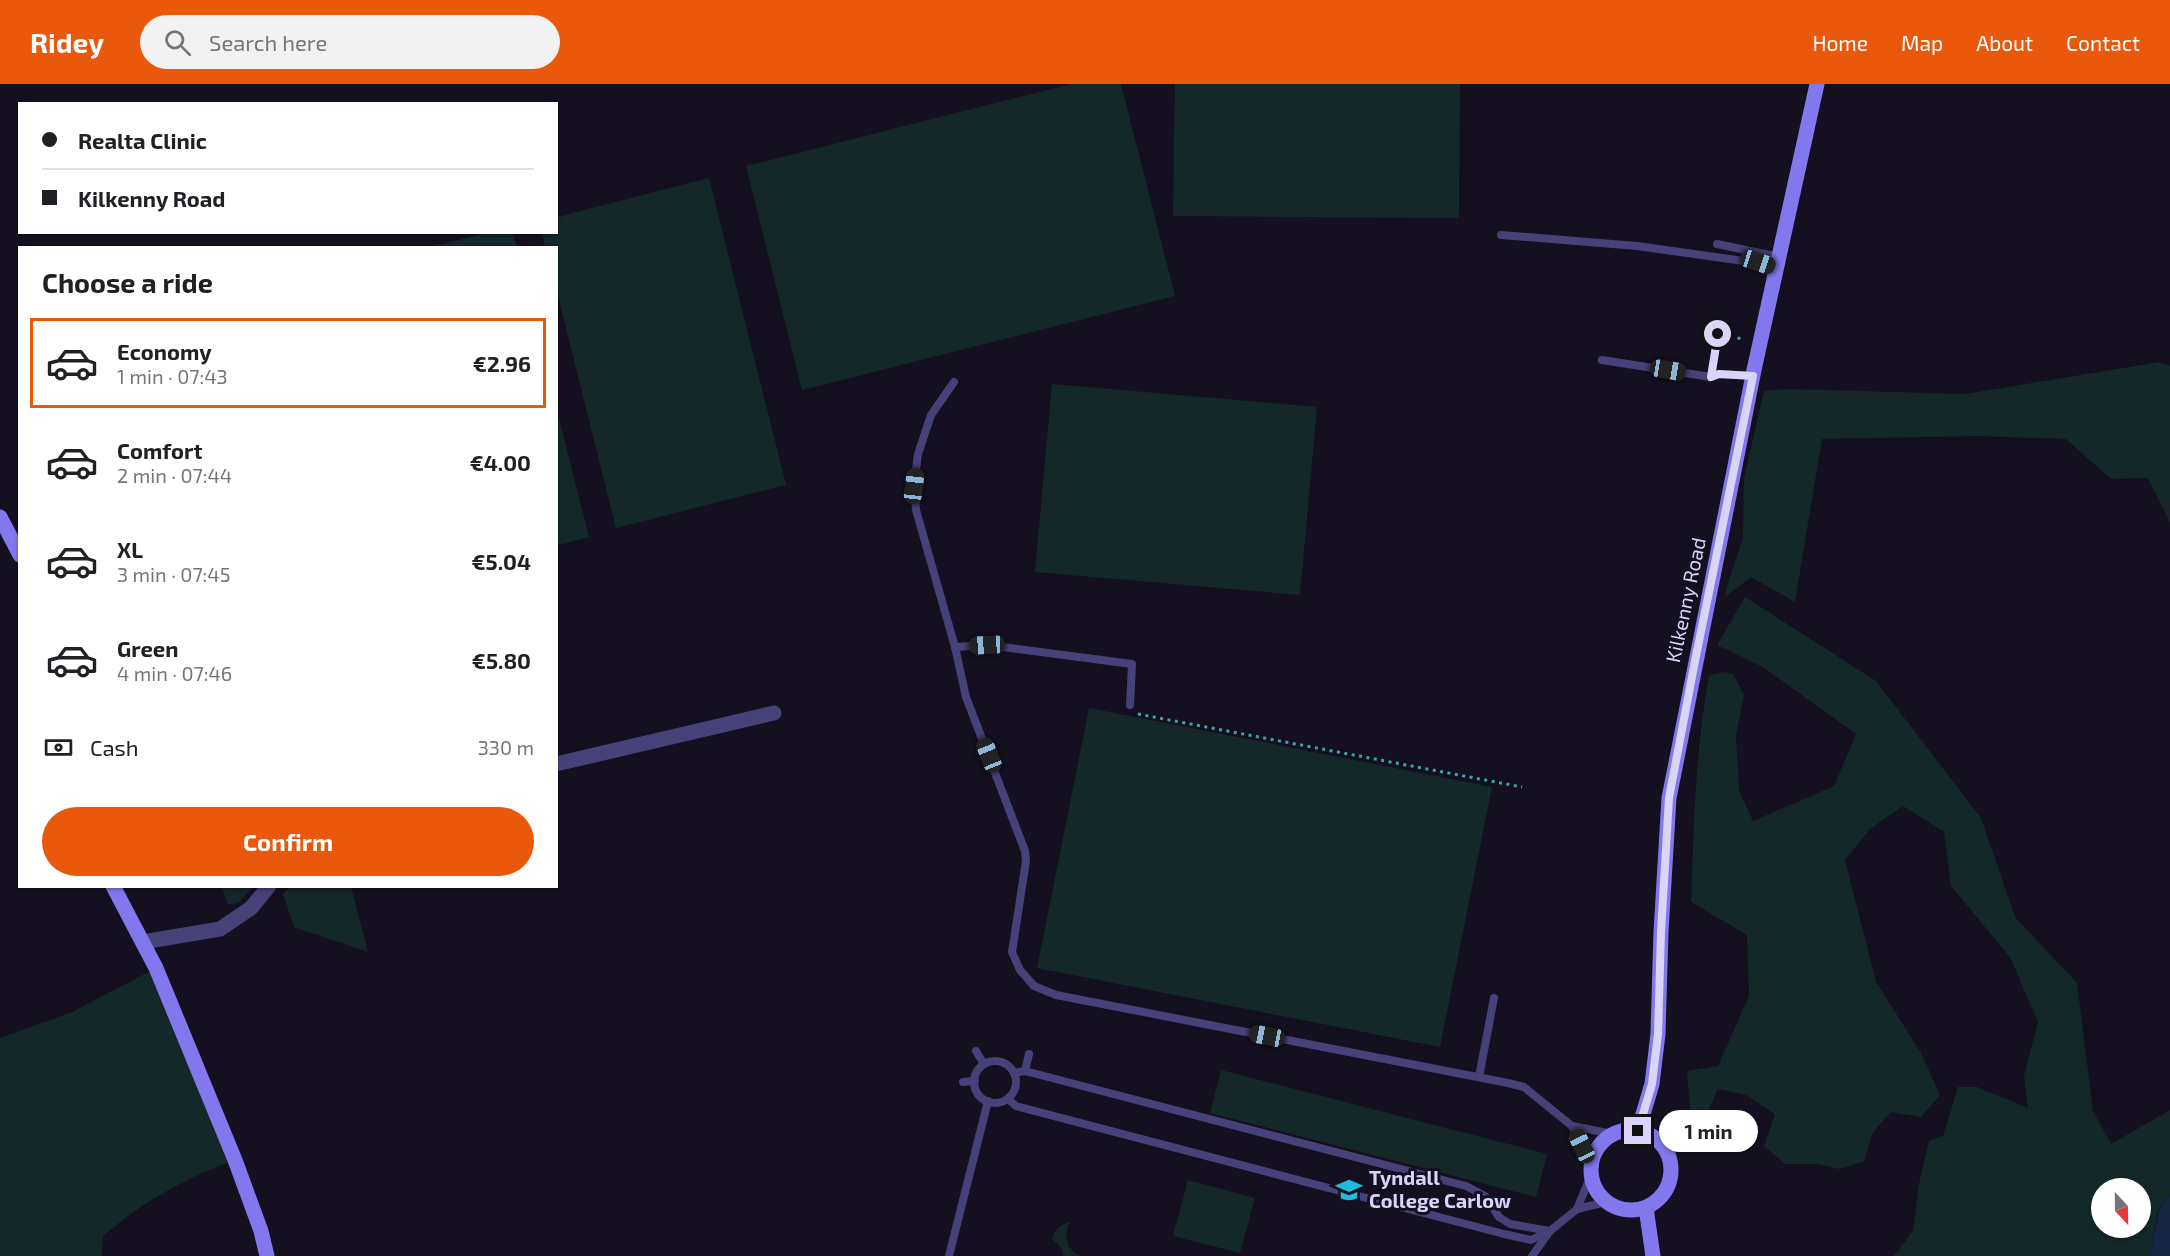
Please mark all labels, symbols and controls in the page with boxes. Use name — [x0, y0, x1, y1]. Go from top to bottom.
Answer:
search box — [140, 15, 560, 69]
text: Ridey — [30, 25, 104, 59]
icon: search — [161, 26, 194, 59]
text: Search here — [209, 29, 327, 55]
text: Home — [1812, 30, 1868, 55]
text: Map — [1901, 30, 1943, 55]
text: About — [1976, 30, 2033, 55]
text: Contact — [2066, 30, 2140, 55]
text: Realta Clinic — [78, 127, 207, 153]
text: Kilkenny Road — [78, 185, 225, 211]
car — [1738, 248, 1778, 276]
text: Choose a ride — [42, 266, 213, 298]
route start — [1704, 320, 1731, 347]
icon: car — [45, 336, 99, 390]
text: Economy — [117, 338, 212, 364]
text: €2.96 — [473, 350, 531, 376]
car — [1649, 358, 1687, 382]
text: 1 min · 07:43 — [117, 364, 228, 388]
icon: car — [45, 435, 99, 489]
text: Comfort — [117, 437, 202, 463]
text: €4.00 — [470, 449, 531, 475]
text: 2 min · 07:44 — [117, 463, 232, 487]
car — [903, 467, 925, 505]
icon: car — [45, 534, 99, 588]
street label: Kilkenny Road — [1660, 535, 1710, 665]
text: XL — [117, 536, 143, 562]
text: €5.04 — [471, 548, 531, 574]
text: 3 min · 07:45 — [117, 562, 230, 586]
icon: car — [45, 633, 99, 687]
text: Green — [117, 635, 179, 661]
car — [969, 635, 1005, 655]
text: €5.80 — [472, 647, 531, 673]
text: 4 min · 07:46 — [117, 661, 232, 685]
icon: cash — [42, 731, 75, 764]
text: Cash — [90, 734, 139, 760]
text: 330 m — [478, 735, 534, 759]
car — [974, 735, 1004, 775]
button: Confirm — [42, 807, 534, 876]
car — [1248, 1024, 1286, 1048]
callout: 1 min — [1659, 1110, 1758, 1152]
route end — [1624, 1117, 1651, 1144]
text: 1 min — [1684, 1119, 1733, 1143]
car — [1566, 1126, 1598, 1166]
place label: Tyndall College Carlow — [1369, 1165, 1511, 1212]
school or university icon: Tyndall College Carlow — [1334, 1175, 1364, 1205]
north arrow — [2091, 1178, 2151, 1238]
map controls — [2091, 1178, 2151, 1238]

